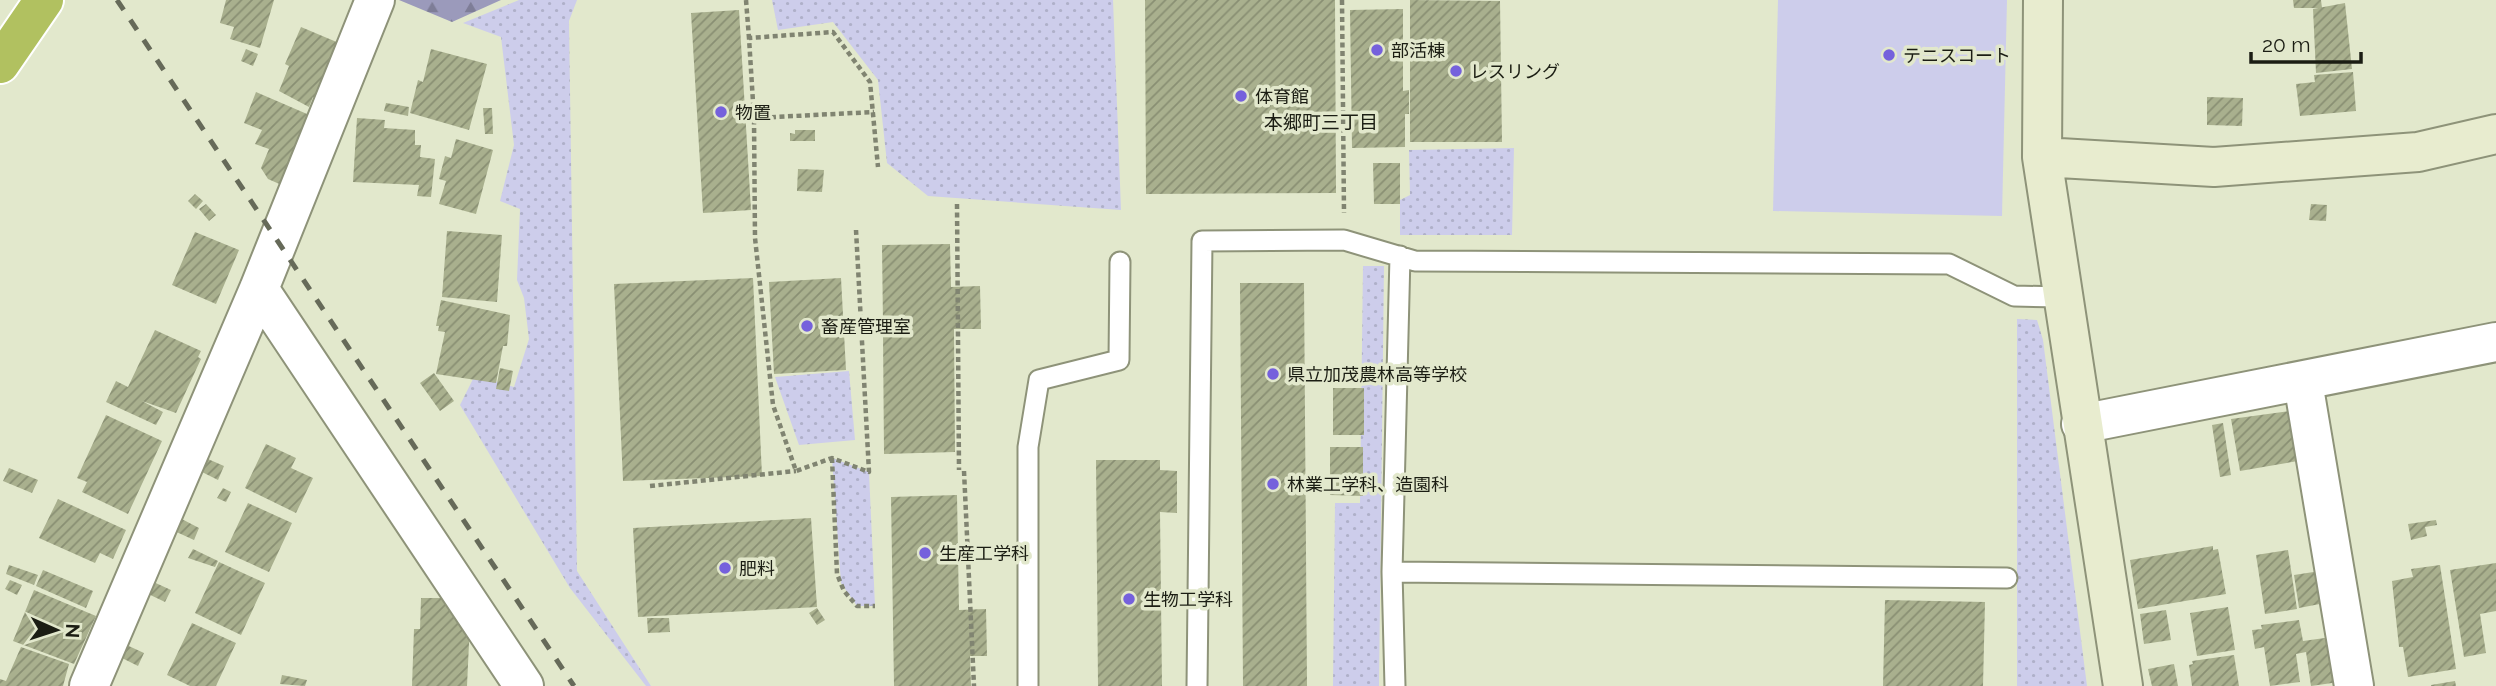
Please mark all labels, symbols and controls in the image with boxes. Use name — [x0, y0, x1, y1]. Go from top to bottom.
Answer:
scale bar — [2251, 21, 2361, 65]
text: 20 m — [2262, 32, 2310, 57]
place label: 部活棟 — [1391, 40, 1445, 61]
marker: 部活棟 — [1369, 42, 1385, 58]
place label: テニスコート — [1903, 45, 2011, 66]
marker: テニスコート — [1881, 47, 1897, 63]
place label: レスリング — [1470, 61, 1560, 82]
marker: レスリング — [1448, 63, 1464, 79]
place label: 体育館 — [1255, 86, 1309, 107]
marker: 体育館 — [1233, 88, 1249, 104]
place label: 物置 — [735, 102, 771, 123]
marker: 物置 — [713, 104, 729, 120]
district label: 本郷町三丁目 — [1264, 111, 1378, 133]
place label: 畜産管理室 — [821, 316, 911, 337]
marker: 畜産管理室 — [799, 318, 815, 334]
place label: 県立加茂農林高等学校 — [1287, 364, 1467, 385]
marker: 県立加茂農林高等学校 — [1265, 366, 1281, 382]
place label: 林業工学科、造園科 — [1287, 474, 1449, 495]
marker: 林業工学科、造園科 — [1265, 476, 1281, 492]
place label: 生産工学科 — [939, 543, 1029, 564]
marker: 生産工学科 — [917, 545, 933, 561]
place label: 肥料 — [739, 558, 775, 579]
marker: 肥料 — [717, 560, 733, 576]
place label: 生物工学科 — [1143, 589, 1233, 610]
marker: 生物工学科 — [1121, 591, 1137, 607]
north arrow — [21, 595, 91, 665]
text: N — [62, 623, 84, 639]

